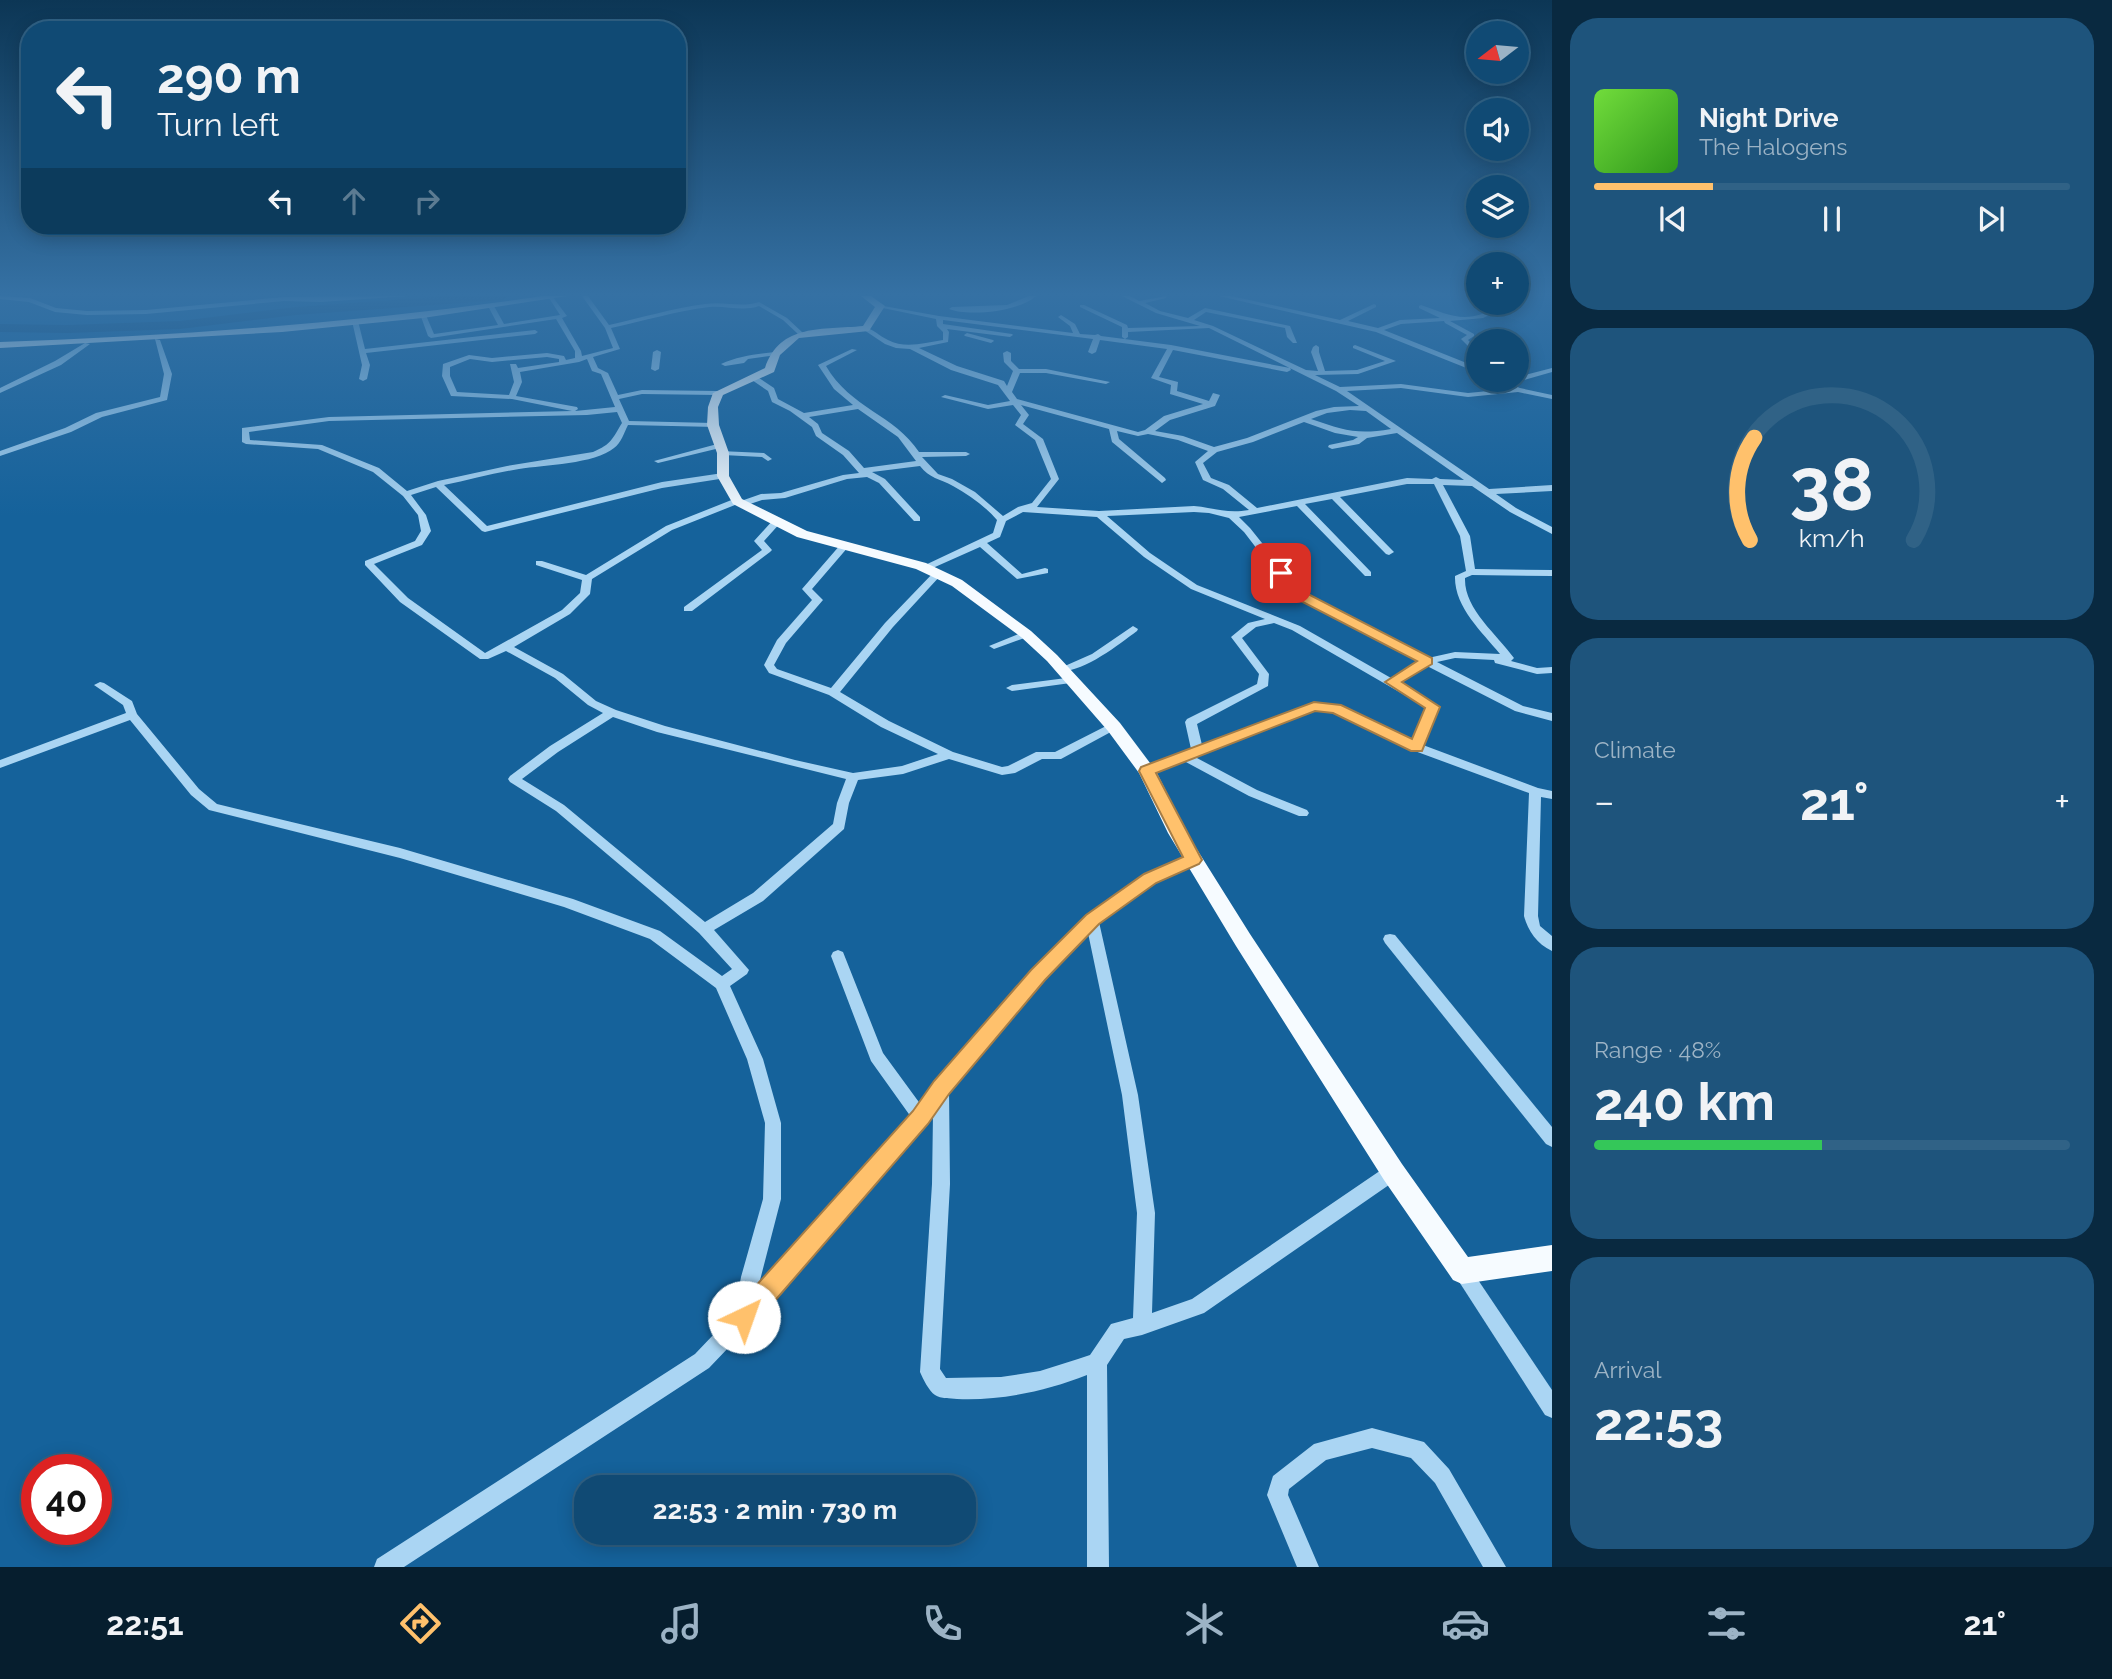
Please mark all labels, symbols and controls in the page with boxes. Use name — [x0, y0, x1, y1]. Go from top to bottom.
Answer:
north arrow — [1466, 21, 1530, 84]
map controls — [1466, 21, 1529, 392]
text: 290 m — [157, 47, 301, 104]
icon: left — [42, 49, 133, 140]
button: sound — [1466, 98, 1529, 161]
text: Night Drive — [1699, 103, 1838, 133]
text: Turn left — [157, 106, 279, 143]
text: The Halogens — [1699, 133, 1847, 160]
button: layers — [1466, 175, 1529, 238]
icon: left — [262, 182, 300, 220]
icon: ahead — [335, 182, 373, 220]
icon: right — [408, 182, 446, 220]
icon: previous — [1654, 200, 1692, 238]
icon: pause — [1813, 200, 1851, 238]
icon: next — [1972, 200, 2010, 238]
button: + — [1466, 252, 1529, 315]
button: − — [1466, 329, 1529, 392]
text: 38 — [1790, 442, 1874, 527]
text: km/h — [1799, 522, 1865, 552]
pin — [1251, 543, 1311, 603]
icon: arrive — [1262, 554, 1300, 592]
text: Climate — [1594, 736, 1676, 763]
text: 21° — [1800, 771, 1869, 832]
text: − — [1594, 779, 1614, 824]
text: + — [2054, 779, 2070, 824]
text: Range · 48% — [1594, 1036, 1721, 1063]
text: 240 km — [1594, 1071, 1775, 1132]
position arrow — [707, 1280, 781, 1354]
text: Arrival — [1594, 1356, 1661, 1383]
text: 22:53 — [1594, 1391, 1723, 1452]
speed limit sign: 40 — [21, 1454, 112, 1545]
text: 22:53 · 2 min · 730 m — [653, 1495, 897, 1525]
icon: directions — [396, 1599, 445, 1648]
icon: music — [657, 1599, 706, 1648]
icon: phone — [918, 1599, 967, 1648]
icon: climate — [1180, 1599, 1229, 1648]
icon: car — [1441, 1599, 1490, 1648]
icon: filters — [1702, 1599, 1751, 1648]
text: 22:51 — [106, 1605, 184, 1642]
text: 21° — [1964, 1605, 2006, 1642]

